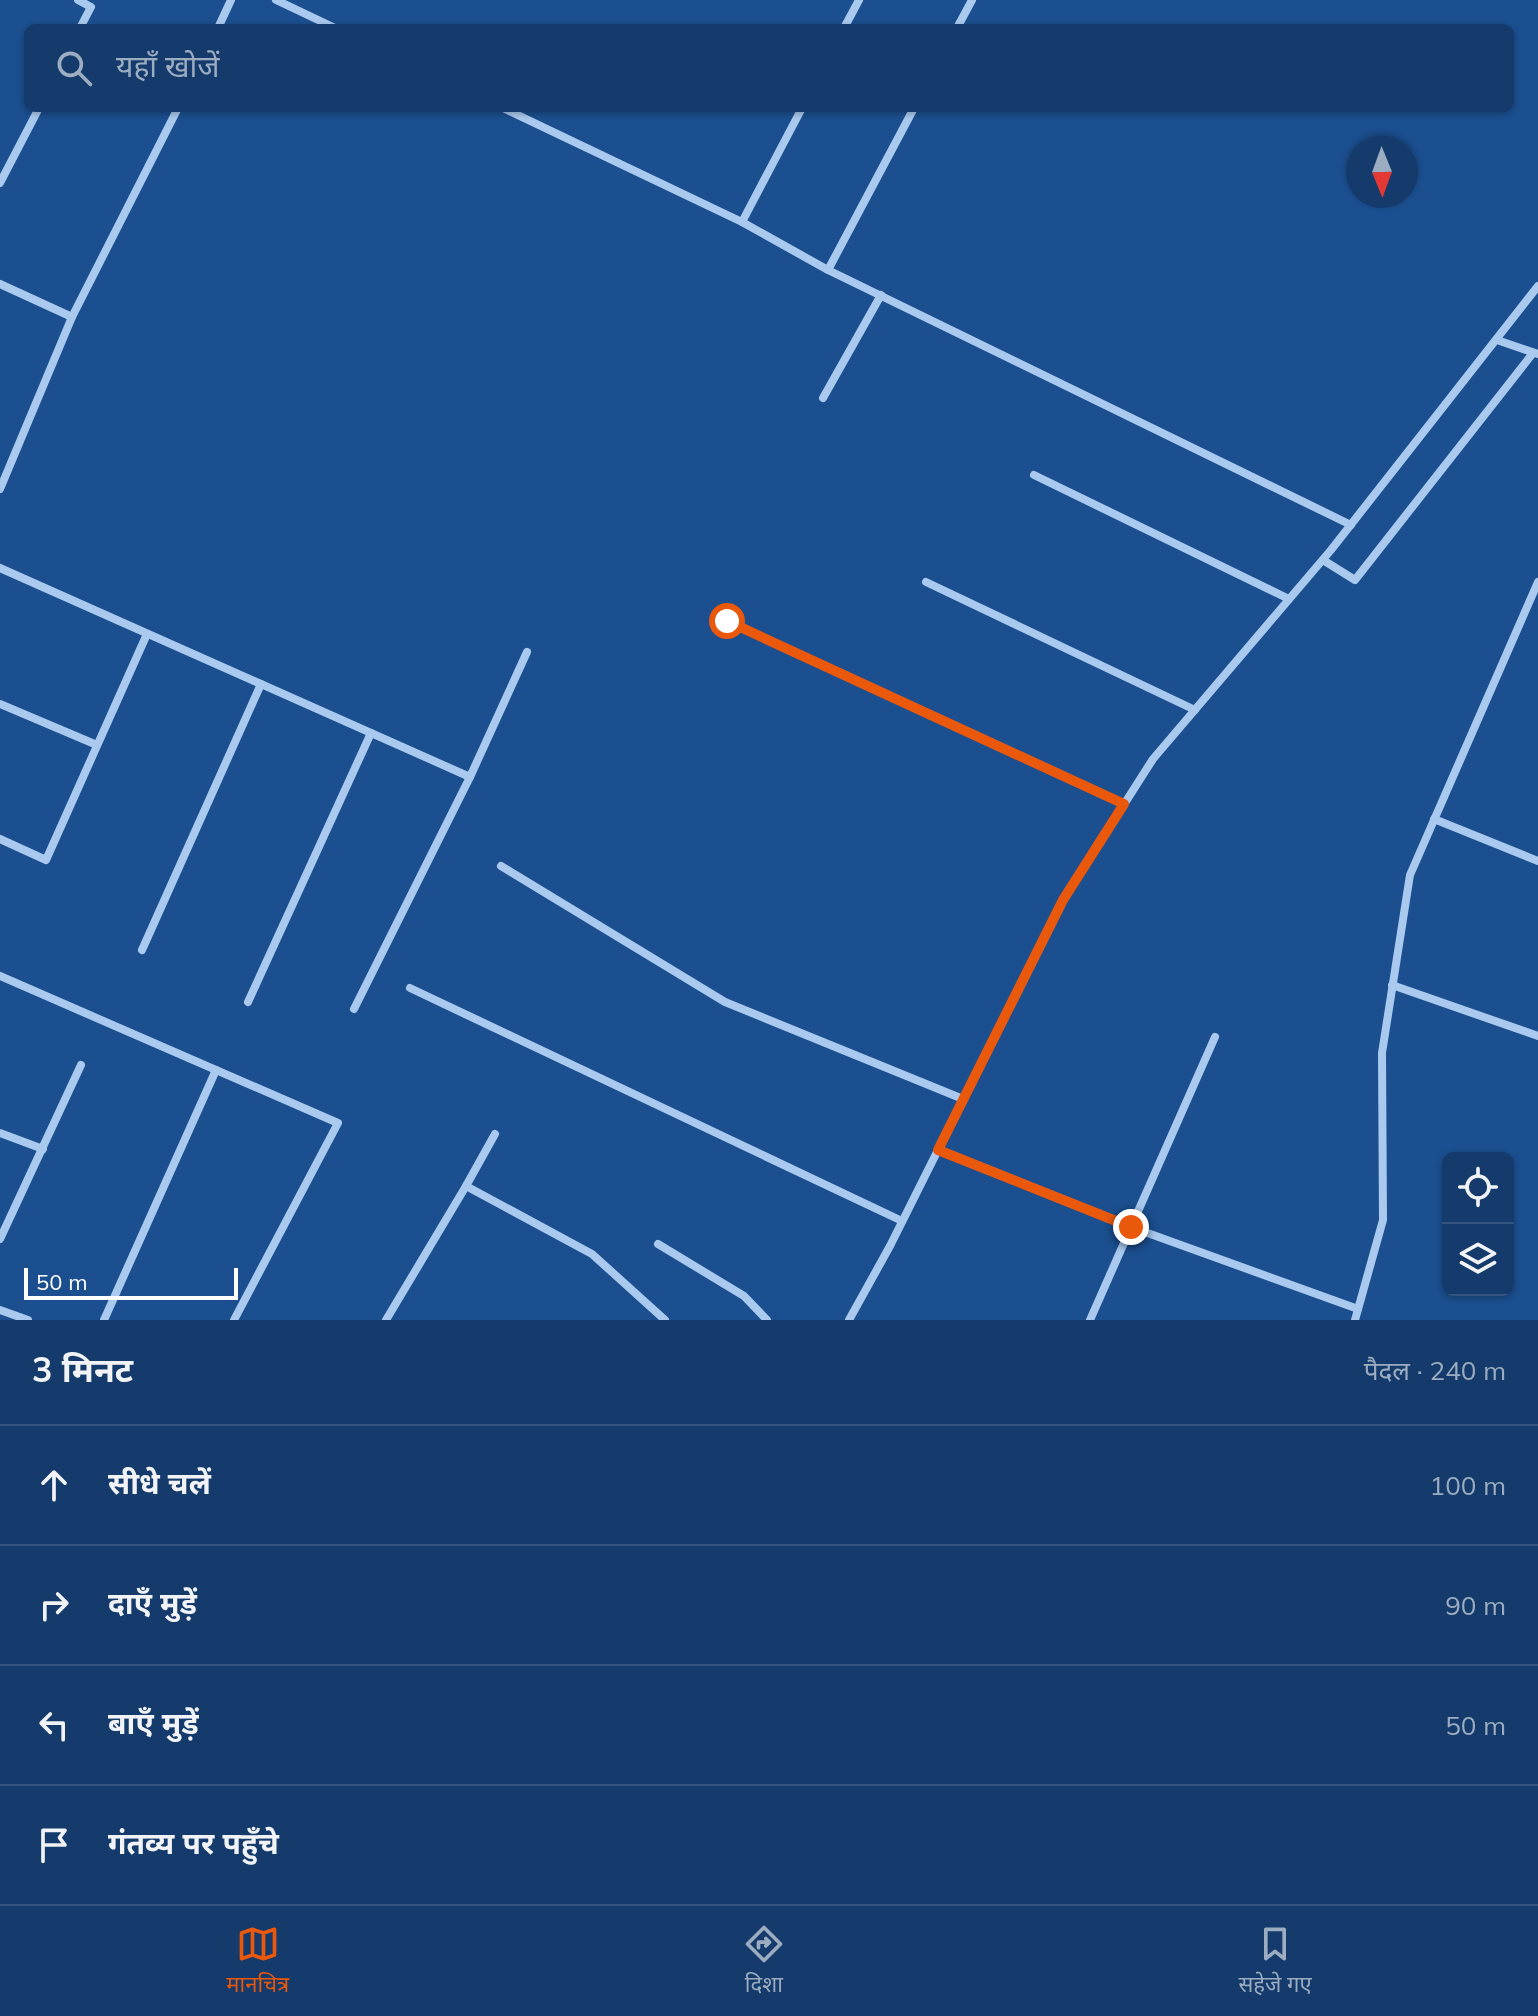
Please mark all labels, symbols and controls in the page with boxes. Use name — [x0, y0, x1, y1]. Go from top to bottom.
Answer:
search box — [24, 24, 1514, 112]
icon: search — [52, 46, 96, 90]
text: यहाँ खोजें — [116, 47, 220, 85]
north arrow — [1346, 136, 1418, 208]
route start — [709, 603, 745, 639]
map controls — [1442, 1152, 1514, 1296]
button: locate — [1442, 1152, 1514, 1224]
route end — [1113, 1209, 1149, 1245]
button: layers — [1442, 1224, 1514, 1296]
scale bar — [24, 1264, 238, 1300]
text: 50 m — [36, 1268, 87, 1296]
text: 3 मिनट — [32, 1348, 133, 1391]
text: पैदल · 240 m — [1364, 1354, 1506, 1387]
icon: ahead — [32, 1463, 76, 1507]
text: सीधे चलें — [108, 1464, 211, 1502]
text: 100 m — [1430, 1469, 1506, 1502]
icon: right — [32, 1583, 76, 1627]
text: दाएँ मुड़ें — [108, 1584, 197, 1622]
text: 90 m — [1445, 1589, 1506, 1622]
icon: left — [32, 1703, 76, 1747]
text: बाएँ मुड़ें — [108, 1704, 198, 1742]
text: 50 m — [1445, 1709, 1506, 1742]
icon: arrive — [32, 1823, 76, 1867]
text: गंतव्य पर पहुँचे — [108, 1824, 279, 1862]
tab: मानचित्र — [226, 1922, 289, 2001]
tab: दिशा — [742, 1922, 786, 2001]
tab: सहेजे गए — [1238, 1922, 1312, 2001]

